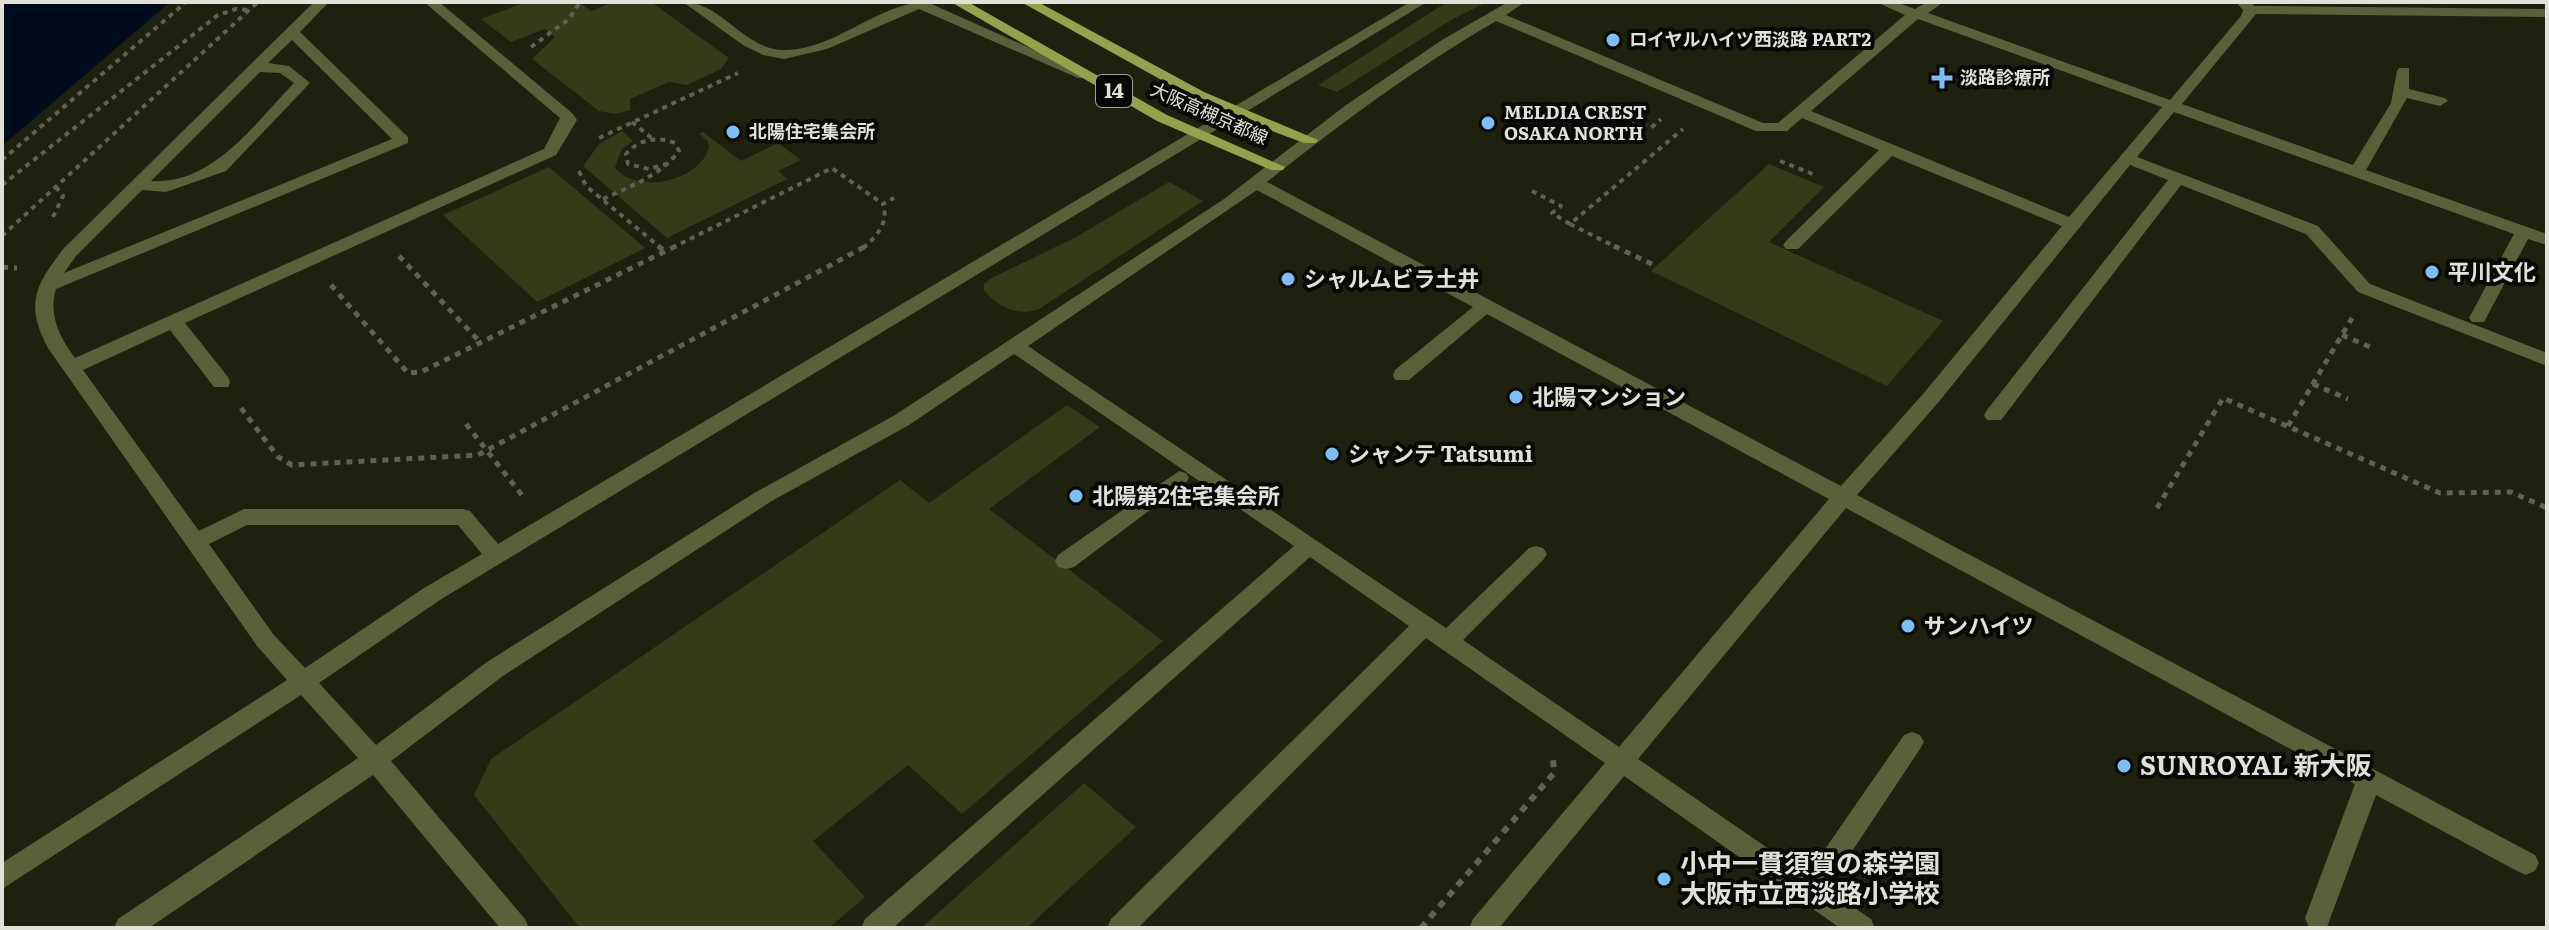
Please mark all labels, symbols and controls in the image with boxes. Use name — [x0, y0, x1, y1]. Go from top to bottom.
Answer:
place label: ロイヤルハイツ西淡路 PART2 — [1629, 25, 1872, 52]
marker: ロイヤルハイツ西淡路 PART2 — [1604, 31, 1622, 49]
place label: 淡路診療所 — [1960, 63, 2050, 90]
marker: 淡路診療所 — [1931, 67, 1953, 89]
road number: 14 — [1096, 75, 1132, 107]
street label: 大阪高槻京都線 — [1147, 75, 1273, 151]
place label: MELDIA CREST OSAKA NORTH — [1504, 98, 1647, 146]
marker: MELDIA CREST OSAKA NORTH — [1479, 114, 1497, 132]
place label: 北陽住宅集会所 — [749, 117, 875, 144]
marker: 北陽住宅集会所 — [724, 123, 742, 141]
place label: 平川文化 — [2448, 254, 2536, 287]
place label: シャルムビラ土井 — [1304, 261, 1480, 294]
marker: 平川文化 — [2423, 263, 2441, 281]
marker: シャルムビラ土井 — [1279, 270, 1297, 288]
place label: 北陽マンション — [1532, 379, 1686, 412]
marker: 北陽マンション — [1507, 388, 1525, 406]
place label: シャンテ Tatsumi — [1348, 436, 1533, 469]
marker: シャンテ Tatsumi — [1323, 445, 1341, 463]
place label: 北陽第2住宅集会所 — [1092, 478, 1280, 511]
marker: 北陽第2住宅集会所 — [1067, 487, 1085, 505]
place label: サンハイツ — [1924, 608, 2034, 641]
marker: サンハイツ — [1899, 617, 1917, 635]
place label: SUNROYAL 新大阪 — [2140, 744, 2372, 783]
marker: SUNROYAL 新大阪 — [2115, 757, 2133, 775]
place label: 小中一貫須賀の森学園 大阪市立西淡路小学校 — [1680, 842, 1940, 911]
marker: 小中一貫須賀の森学園 大阪市立西淡路小学校 — [1655, 870, 1673, 888]

